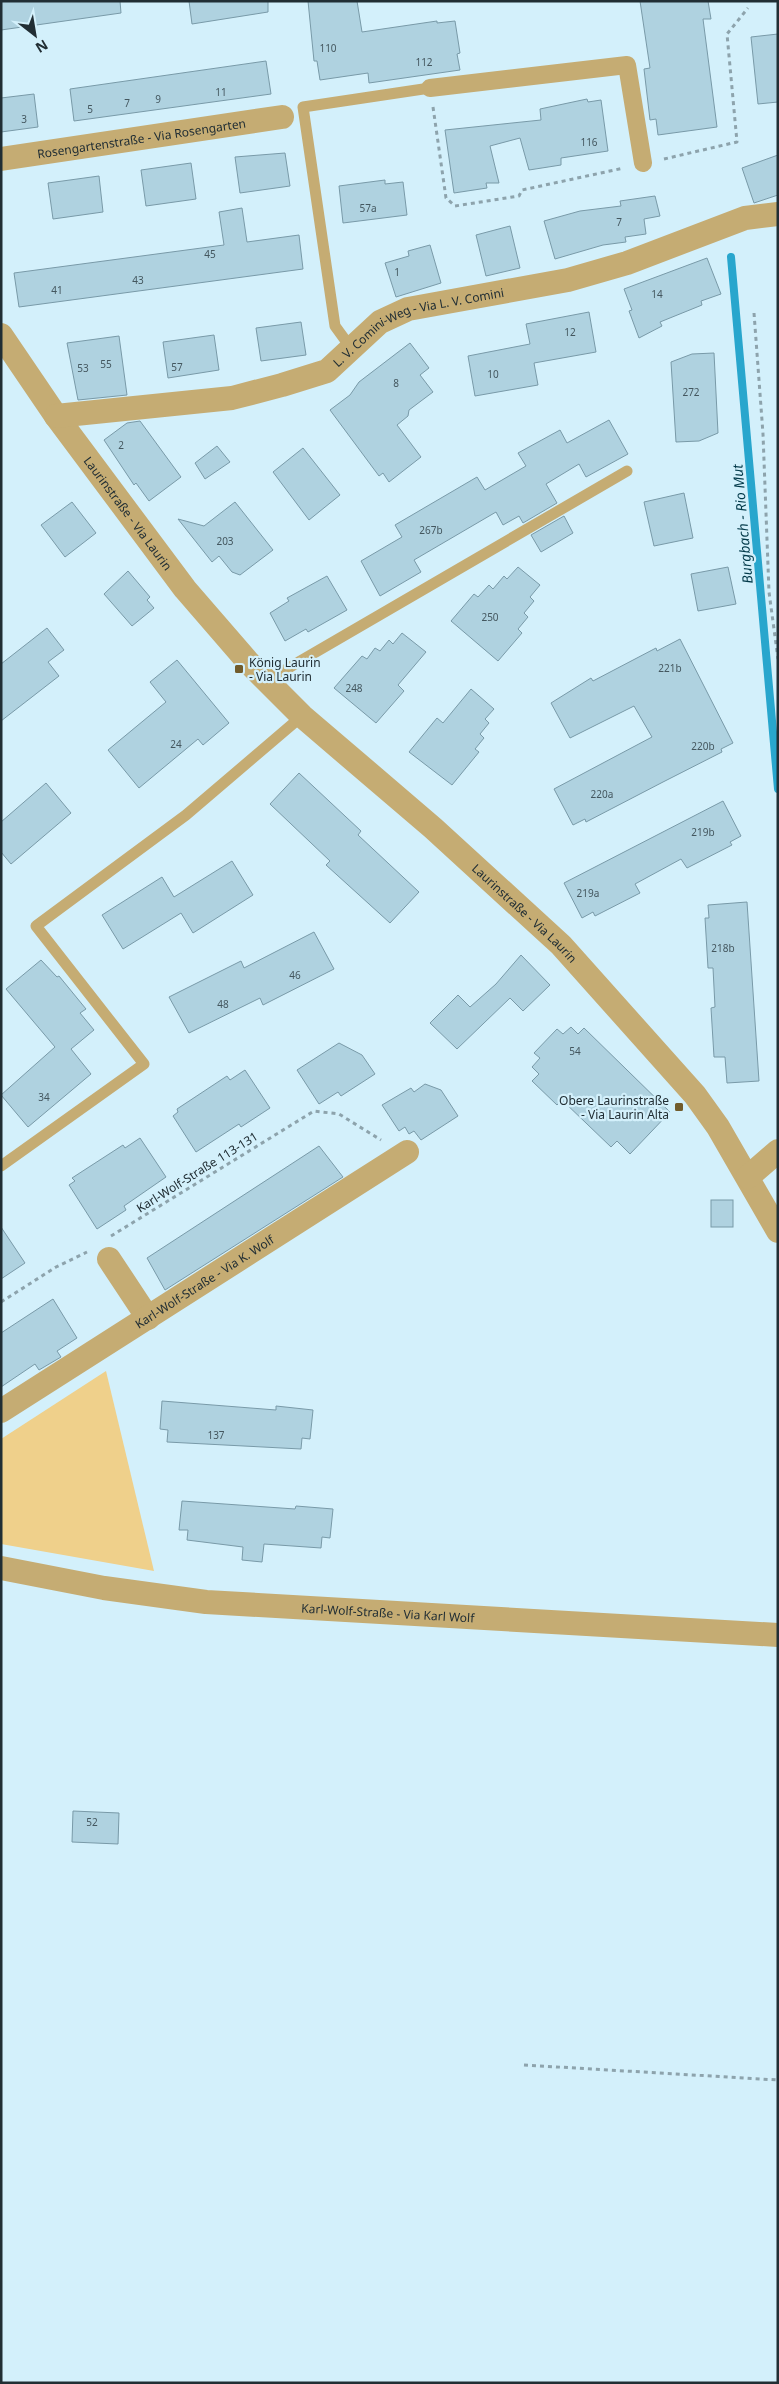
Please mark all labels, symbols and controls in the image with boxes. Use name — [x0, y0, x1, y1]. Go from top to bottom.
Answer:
north arrow — [10, 10, 60, 60]
text: N — [32, 35, 52, 58]
house number: 110 — [319, 41, 337, 55]
house number: 112 — [415, 55, 433, 69]
house number: 11 — [215, 85, 227, 99]
house number: 9 — [155, 92, 161, 106]
house number: 7 — [124, 96, 130, 110]
house number: 5 — [87, 102, 93, 116]
house number: 3 — [21, 112, 27, 126]
street label: Rosengartenstraße - Via Rosengarten — [36, 114, 247, 162]
house number: 116 — [580, 135, 598, 149]
house number: 57a — [359, 201, 377, 215]
house number: 7 — [616, 215, 622, 229]
house number: 45 — [204, 247, 216, 261]
house number: 1 — [394, 265, 400, 279]
house number: 43 — [132, 273, 144, 287]
house number: 41 — [51, 283, 63, 297]
street label: L. V. Comini-Weg - Via L. V. Comini — [329, 283, 505, 370]
house number: 14 — [651, 287, 663, 301]
house number: 12 — [564, 325, 576, 339]
house number: 55 — [100, 357, 112, 371]
house number: 57 — [171, 360, 183, 374]
house number: 53 — [77, 361, 89, 375]
house number: 10 — [487, 367, 499, 381]
house number: 8 — [393, 376, 399, 390]
house number: 272 — [682, 385, 700, 399]
house number: 2 — [118, 438, 124, 452]
street label: Laurinstraße - Via Laurin — [80, 453, 176, 574]
water label: Burgbach - Rio Mut — [727, 462, 757, 585]
house number: 267b — [419, 523, 443, 537]
house number: 203 — [216, 534, 234, 548]
house number: 250 — [481, 610, 499, 624]
place label: König Laurin - Via Laurin — [249, 654, 321, 685]
house number: 221b — [658, 661, 682, 675]
marker: König Laurin - Via Laurin — [233, 663, 245, 675]
house number: 248 — [345, 681, 363, 695]
house number: 24 — [170, 737, 182, 751]
house number: 220b — [691, 739, 715, 753]
house number: 220a — [591, 787, 613, 801]
house number: 219b — [691, 825, 715, 839]
street label: Laurinstraße - Via Laurin — [469, 860, 581, 966]
house number: 219a — [577, 886, 599, 900]
house number: 218b — [711, 941, 735, 955]
house number: 46 — [289, 968, 301, 982]
house number: 48 — [217, 997, 229, 1011]
house number: 54 — [569, 1044, 581, 1058]
house number: 34 — [38, 1090, 50, 1104]
place label: Obere Laurinstraße - Via Laurin Alta — [559, 1092, 669, 1123]
marker: Obere Laurinstraße - Via Laurin Alta — [673, 1101, 685, 1113]
street label: Karl-Wolf-Straße 113-131 — [133, 1128, 261, 1216]
street label: Karl-Wolf-Straße - Via K. Wolf — [131, 1230, 278, 1332]
house number: 137 — [207, 1428, 225, 1442]
street label: Karl-Wolf-Straße - Via Karl Wolf — [301, 1599, 476, 1626]
house number: 52 — [86, 1815, 98, 1829]

